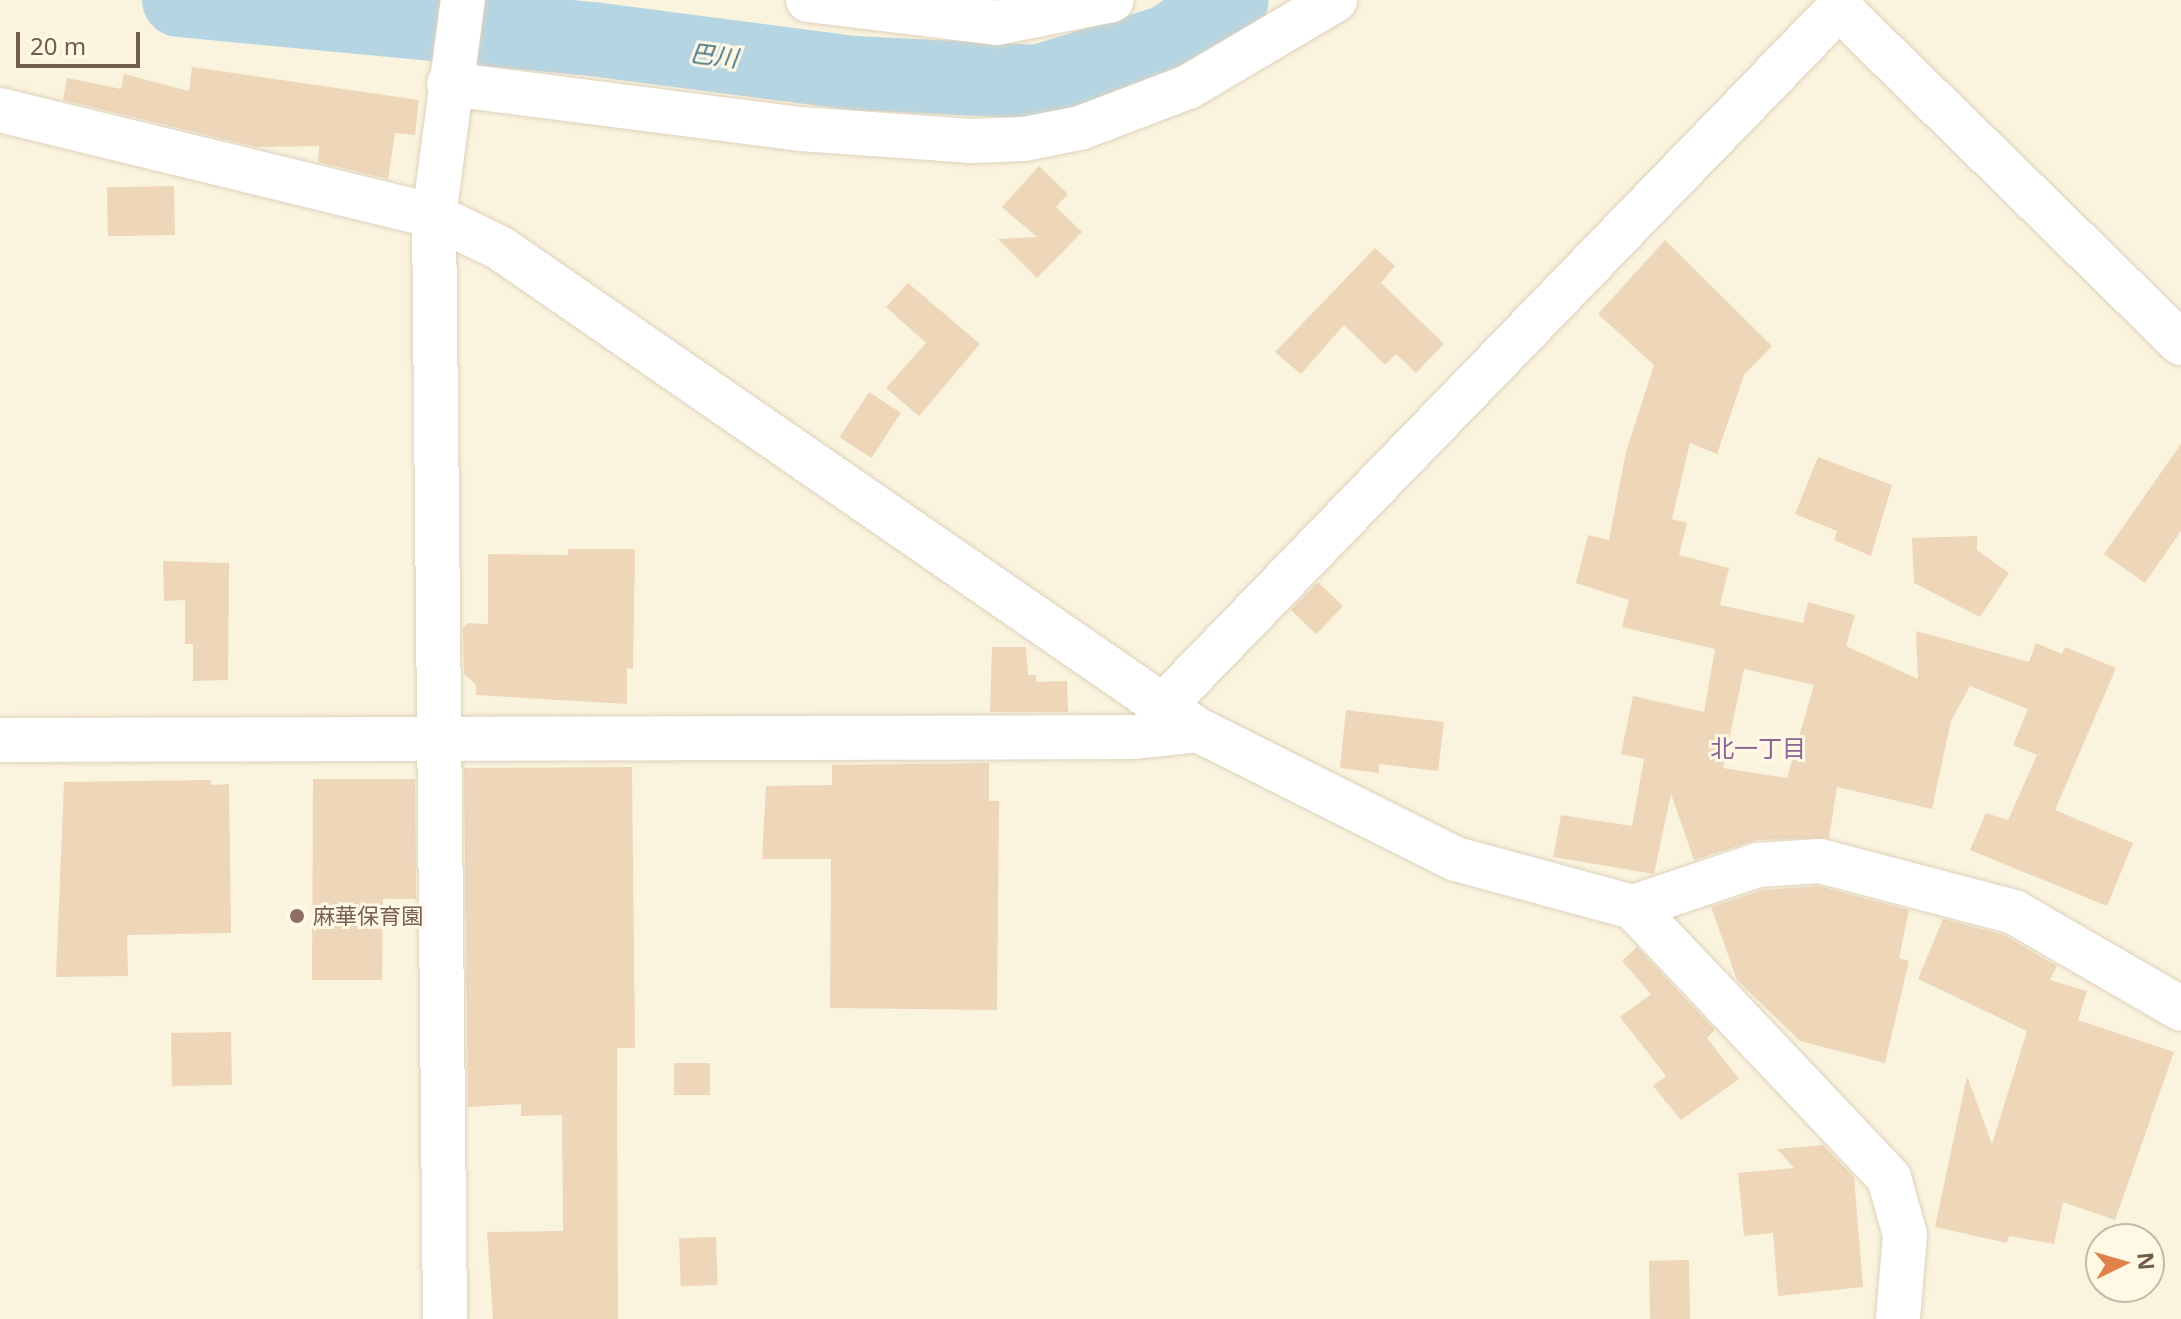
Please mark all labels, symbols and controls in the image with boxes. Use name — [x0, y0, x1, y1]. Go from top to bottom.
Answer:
scale bar — [20, 16, 144, 66]
text: 20 m — [30, 29, 86, 62]
water label: 巴川 — [688, 38, 740, 72]
district label: 北一丁目 — [1710, 734, 1806, 762]
place label: 麻華保育園 — [313, 903, 423, 929]
marker: 麻華保育園 — [288, 907, 306, 925]
north arrow — [2085, 1223, 2165, 1303]
text: N — [2131, 1251, 2163, 1271]

